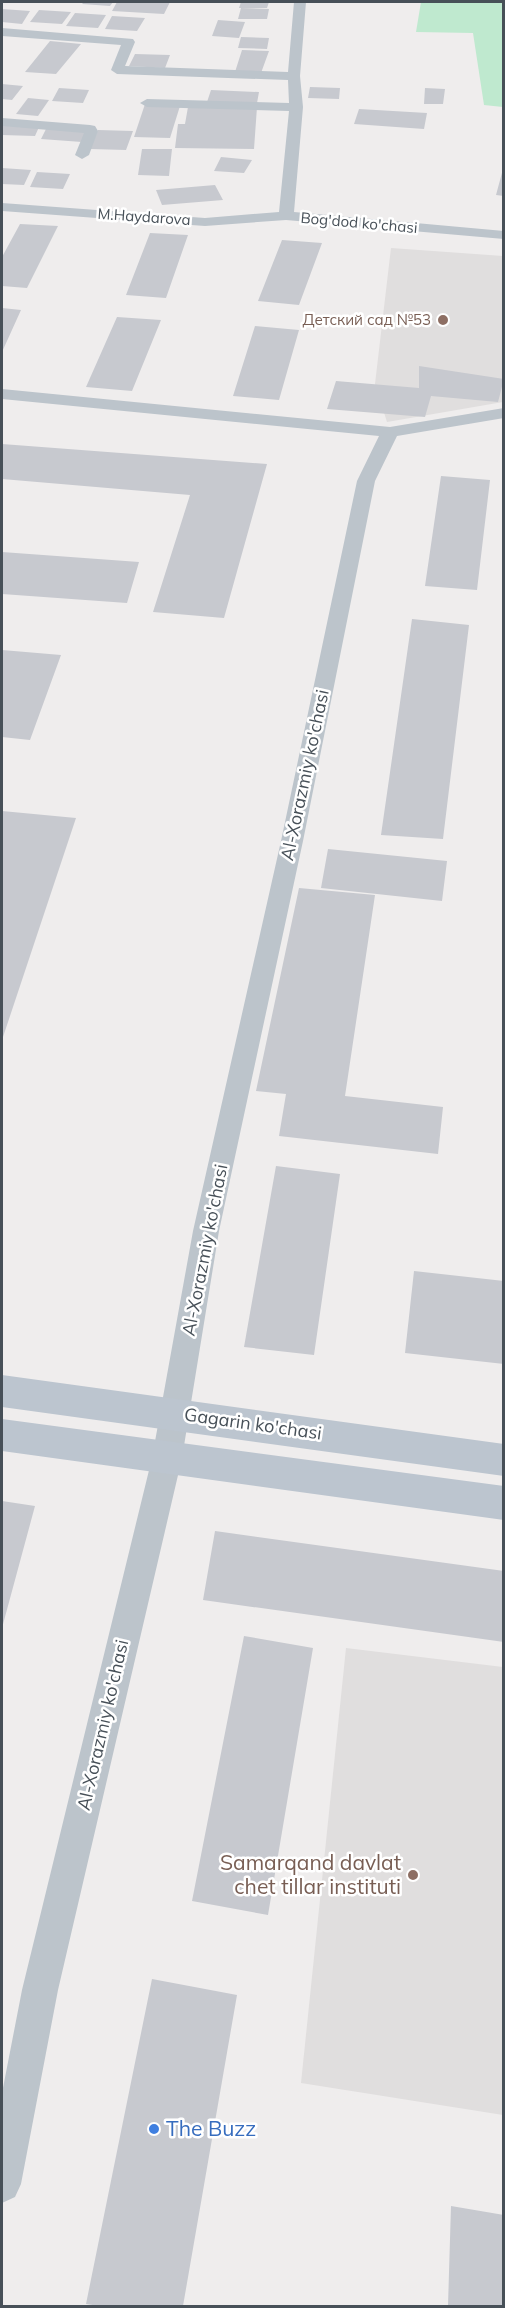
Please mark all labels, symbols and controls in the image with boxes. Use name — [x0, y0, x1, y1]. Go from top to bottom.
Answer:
street label: M.Haydarova — [97, 204, 191, 229]
street label: Bog'dod ko'chasi — [300, 208, 418, 237]
place label: Детский сад №53 — [302, 310, 431, 329]
marker: Детский сад №53 — [436, 313, 450, 327]
street label: Al-Xorazmiy ko'chasi — [275, 687, 334, 863]
street label: Al-Xorazmiy ko'chasi — [177, 1162, 232, 1338]
street label: Gagarin ko'chasi — [183, 1402, 323, 1445]
street label: Al-Xorazmiy ko'chasi — [72, 1637, 133, 1812]
place label: Samarqand davlat chet tillar instituti — [220, 1849, 401, 1899]
marker: Samarqand davlat chet tillar instituti — [406, 1868, 420, 1882]
place label: The Buzz — [166, 2115, 256, 2141]
marker: The Buzz — [147, 2122, 161, 2136]

